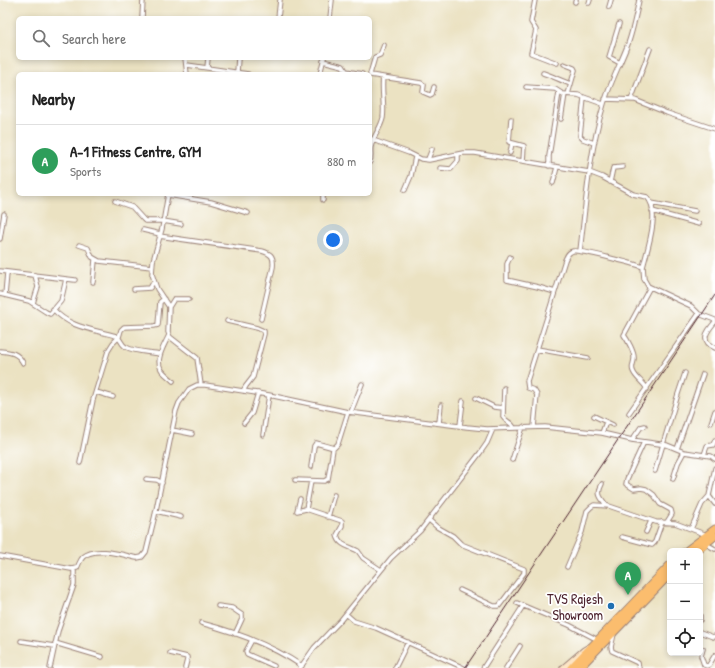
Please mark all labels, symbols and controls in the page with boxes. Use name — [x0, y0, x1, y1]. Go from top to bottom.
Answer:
search box — [16, 16, 372, 60]
icon: search — [30, 27, 52, 49]
text: Search here — [62, 28, 126, 49]
text: Nearby — [32, 87, 75, 110]
text: A-1 Fitness Centre, GYM — [70, 141, 201, 162]
text: A — [42, 152, 48, 170]
text: 880 m — [327, 152, 356, 170]
text: Sports — [70, 162, 101, 180]
your location — [323, 230, 343, 250]
map controls — [667, 548, 703, 656]
button: + — [667, 548, 703, 584]
pin: A — [615, 562, 641, 595]
button: − — [667, 584, 703, 620]
place label: TVS Rajesh Showroom — [547, 589, 603, 624]
marker: TVS Rajesh Showroom — [606, 601, 616, 611]
button: locate — [667, 620, 703, 656]

